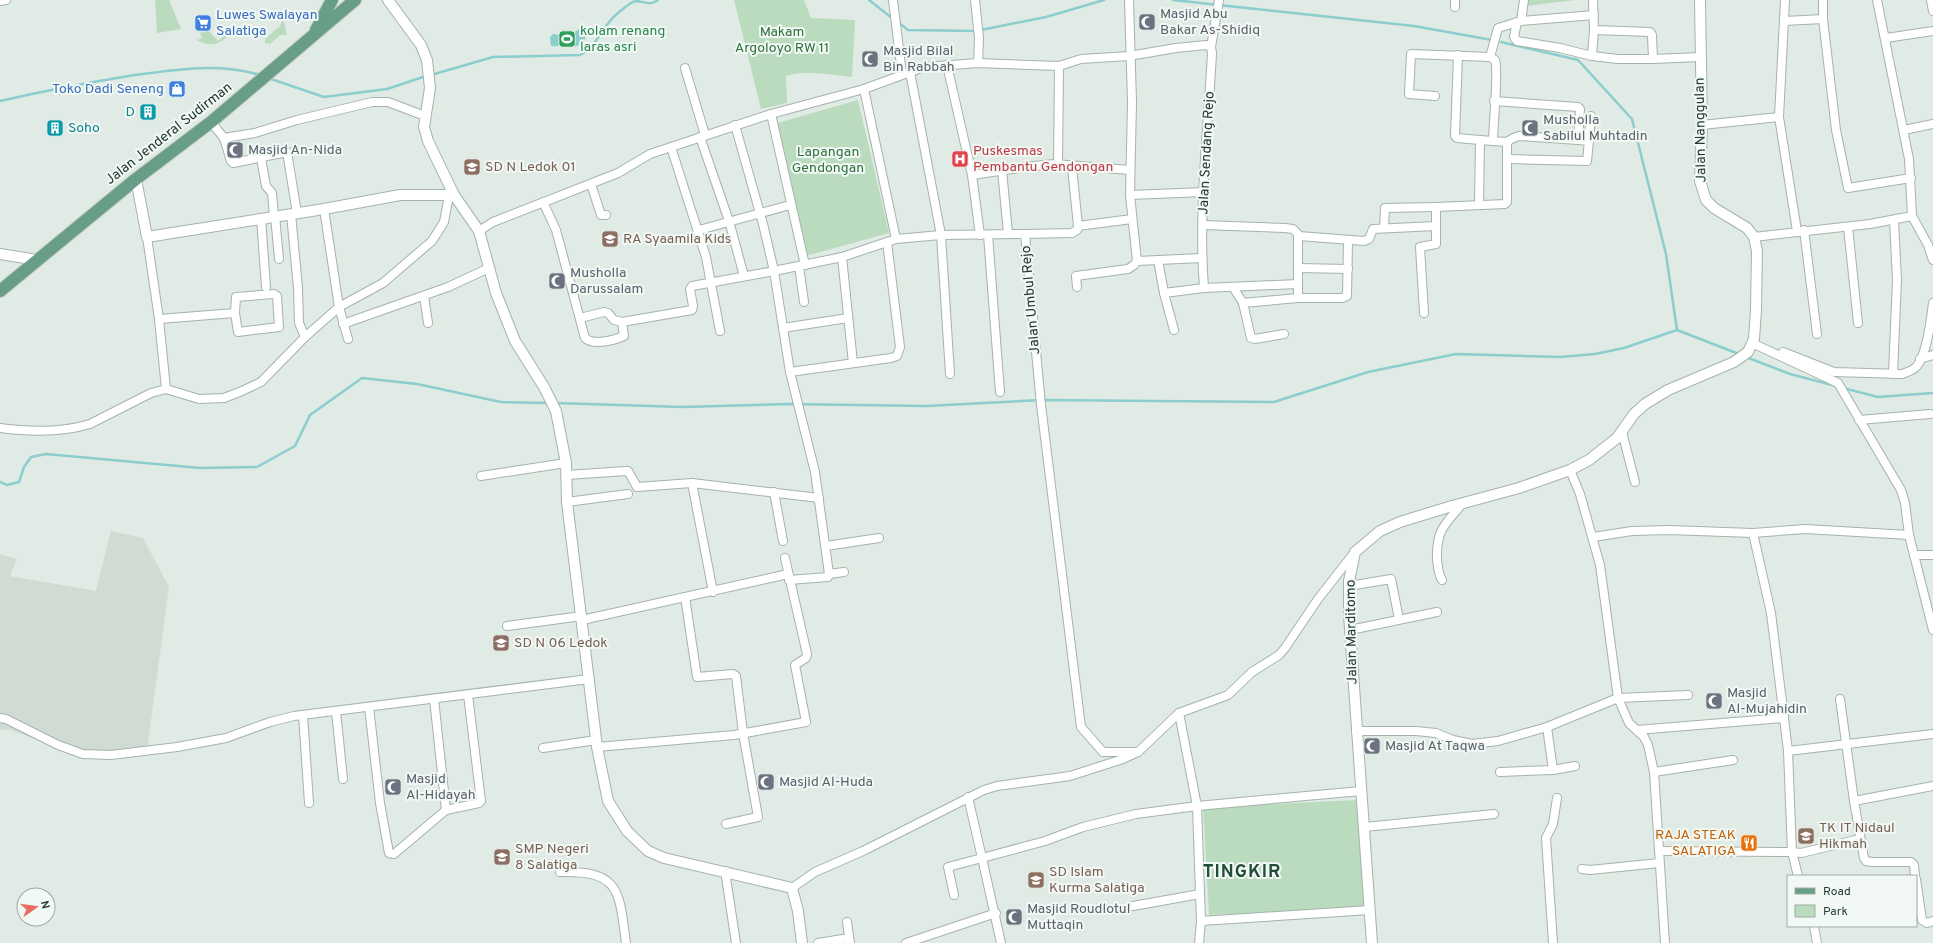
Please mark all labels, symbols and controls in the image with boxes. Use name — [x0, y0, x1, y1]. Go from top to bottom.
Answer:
place label: Masjid Abu Bakar As-Shidiq — [1160, 6, 1260, 39]
place label: Luwes Swalayan Salatiga — [216, 7, 318, 40]
mosque icon: Masjid Abu Bakar As-Shidiq — [1137, 12, 1157, 32]
supermarket icon: Luwes Swalayan Salatiga — [193, 13, 213, 33]
place label: kolam renang laras asri — [580, 23, 665, 56]
park label: Makam Argoloyo RW 11 — [735, 24, 829, 57]
sports icon: kolam renang laras asri — [557, 29, 577, 49]
place label: Masjid Bilal Bin Rabbah — [883, 43, 955, 76]
mosque icon: Masjid Bilal Bin Rabbah — [860, 49, 880, 69]
street label: Jalan Nanggulan — [1692, 77, 1710, 183]
street label: Jalan Jenderal Sudirman — [102, 79, 236, 189]
shop icon: Toko Dadi Seneng — [167, 79, 187, 99]
place label: Toko Dadi Seneng — [52, 81, 164, 98]
street label: Jalan Sendang Rejo — [1195, 91, 1219, 215]
building icon: D — [138, 102, 158, 122]
place label: D — [125, 104, 135, 121]
place label: Musholla Sabilul Muhtadin — [1543, 112, 1648, 145]
building icon: Soho — [45, 118, 65, 138]
mosque icon: Musholla Sabilul Muhtadin — [1520, 118, 1540, 138]
place label: Soho — [68, 120, 100, 137]
mosque icon: Masjid An-Nida — [225, 140, 245, 160]
place label: Masjid An-Nida — [248, 142, 342, 159]
place label: Puskesmas Pembantu Gendongan — [973, 143, 1113, 176]
park label: Lapangan Gendongan — [792, 144, 864, 177]
hospital icon: Puskesmas Pembantu Gendongan — [950, 149, 970, 169]
school or university icon: SD N Ledok 01 — [462, 157, 482, 177]
place label: SD N Ledok 01 — [485, 159, 576, 176]
school or university icon: RA Syaamila Kids — [600, 229, 620, 249]
place label: RA Syaamila Kids — [623, 231, 731, 248]
street label: Jalan Umbul Rejo — [1018, 245, 1044, 355]
place label: Musholla Darussalam — [570, 265, 643, 298]
mosque icon: Musholla Darussalam — [547, 271, 567, 291]
street label: Jalan Marditomo — [1343, 579, 1361, 685]
school or university icon: SD N 06 Ledok — [491, 633, 511, 653]
place label: SD N 06 Ledok — [514, 635, 608, 652]
place label: Masjid Al-Mujahidin — [1727, 685, 1807, 718]
mosque icon: Masjid Al-Mujahidin — [1704, 691, 1724, 711]
mosque icon: Masjid At Taqwa — [1362, 736, 1382, 756]
place label: Masjid At Taqwa — [1385, 738, 1485, 755]
place label: Masjid Al-Hidayah — [406, 771, 476, 804]
mosque icon: Masjid Al-Huda — [756, 772, 776, 792]
place label: Masjid Al-Huda — [779, 774, 873, 791]
mosque icon: Masjid Al-Hidayah — [383, 777, 403, 797]
place label: TK IT Nidaul Hikmah — [1819, 820, 1895, 853]
school or university icon: TK IT Nidaul Hikmah — [1796, 826, 1816, 846]
place label: RAJA STEAK SALATIGA — [1655, 827, 1736, 860]
restaurant icon: RAJA STEAK SALATIGA — [1739, 833, 1759, 853]
place label: SMP Negeri 8 Salatiga — [515, 841, 589, 874]
school or university icon: SMP Negeri 8 Salatiga — [492, 847, 512, 867]
district label: TINGKIR — [1203, 861, 1281, 884]
place label: SD Islam Kurma Salatiga — [1049, 864, 1145, 897]
school or university icon: SD Islam Kurma Salatiga — [1026, 870, 1046, 890]
legend — [1787, 875, 1917, 927]
text: Road — [1823, 884, 1851, 900]
north arrow — [16, 887, 56, 927]
text: N — [37, 899, 52, 910]
place label: Masjid Roudlotul Muttaqin — [1027, 901, 1130, 934]
text: Park — [1823, 904, 1848, 920]
mosque icon: Masjid Roudlotul Muttaqin — [1004, 907, 1024, 927]

